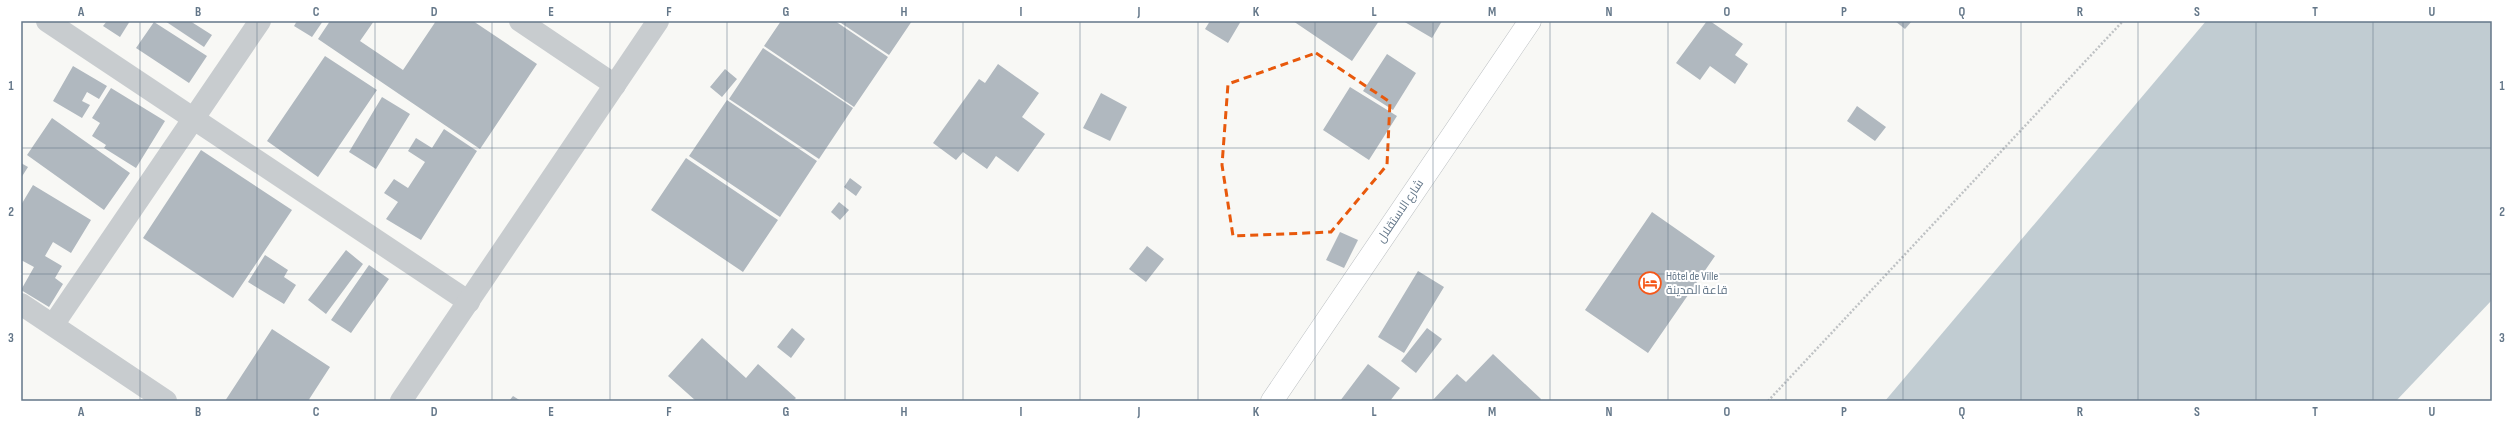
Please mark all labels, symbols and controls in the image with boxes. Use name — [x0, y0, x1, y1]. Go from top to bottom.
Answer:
text: A — [77, 4, 85, 20]
text: B — [195, 4, 201, 20]
text: C — [313, 4, 320, 20]
text: D — [431, 4, 438, 20]
text: E — [548, 4, 554, 20]
text: F — [666, 4, 672, 20]
text: G — [783, 4, 790, 20]
text: H — [901, 4, 908, 20]
text: I — [1020, 4, 1023, 20]
text: J — [1137, 4, 1141, 20]
text: K — [1253, 4, 1260, 20]
text: L — [1371, 4, 1377, 20]
text: M — [1488, 4, 1496, 20]
text: N — [1606, 4, 1613, 20]
text: O — [1724, 4, 1731, 20]
text: P — [1841, 4, 1847, 20]
text: Q — [1959, 4, 1966, 20]
text: R — [2077, 4, 2084, 20]
text: S — [2194, 4, 2200, 20]
text: T — [2312, 4, 2318, 20]
text: U — [2429, 4, 2436, 20]
text: 1 — [8, 78, 14, 94]
text: 1 — [2499, 78, 2505, 94]
street label: شارع الاستقلال — [1374, 177, 1427, 246]
text: 2 — [8, 204, 14, 220]
text: 2 — [2499, 204, 2505, 220]
place label: Hôtel de Ville قاعة المدينة — [1666, 269, 1728, 298]
hotel icon: Hôtel de Ville قاعة المدينة — [1637, 270, 1663, 296]
text: 3 — [8, 330, 14, 346]
text: 3 — [2499, 330, 2505, 346]
text: A — [77, 404, 85, 420]
text: B — [195, 404, 201, 420]
text: C — [313, 404, 320, 420]
text: D — [431, 404, 438, 420]
text: E — [548, 404, 554, 420]
text: F — [666, 404, 672, 420]
text: G — [783, 404, 790, 420]
text: H — [901, 404, 908, 420]
text: I — [1020, 404, 1023, 420]
text: J — [1137, 404, 1141, 420]
text: K — [1253, 404, 1260, 420]
text: L — [1371, 404, 1377, 420]
text: M — [1488, 404, 1496, 420]
text: N — [1606, 404, 1613, 420]
text: O — [1724, 404, 1731, 420]
text: P — [1841, 404, 1847, 420]
text: Q — [1959, 404, 1966, 420]
text: R — [2077, 404, 2084, 420]
text: S — [2194, 404, 2200, 420]
text: T — [2312, 404, 2318, 420]
text: U — [2429, 404, 2436, 420]

